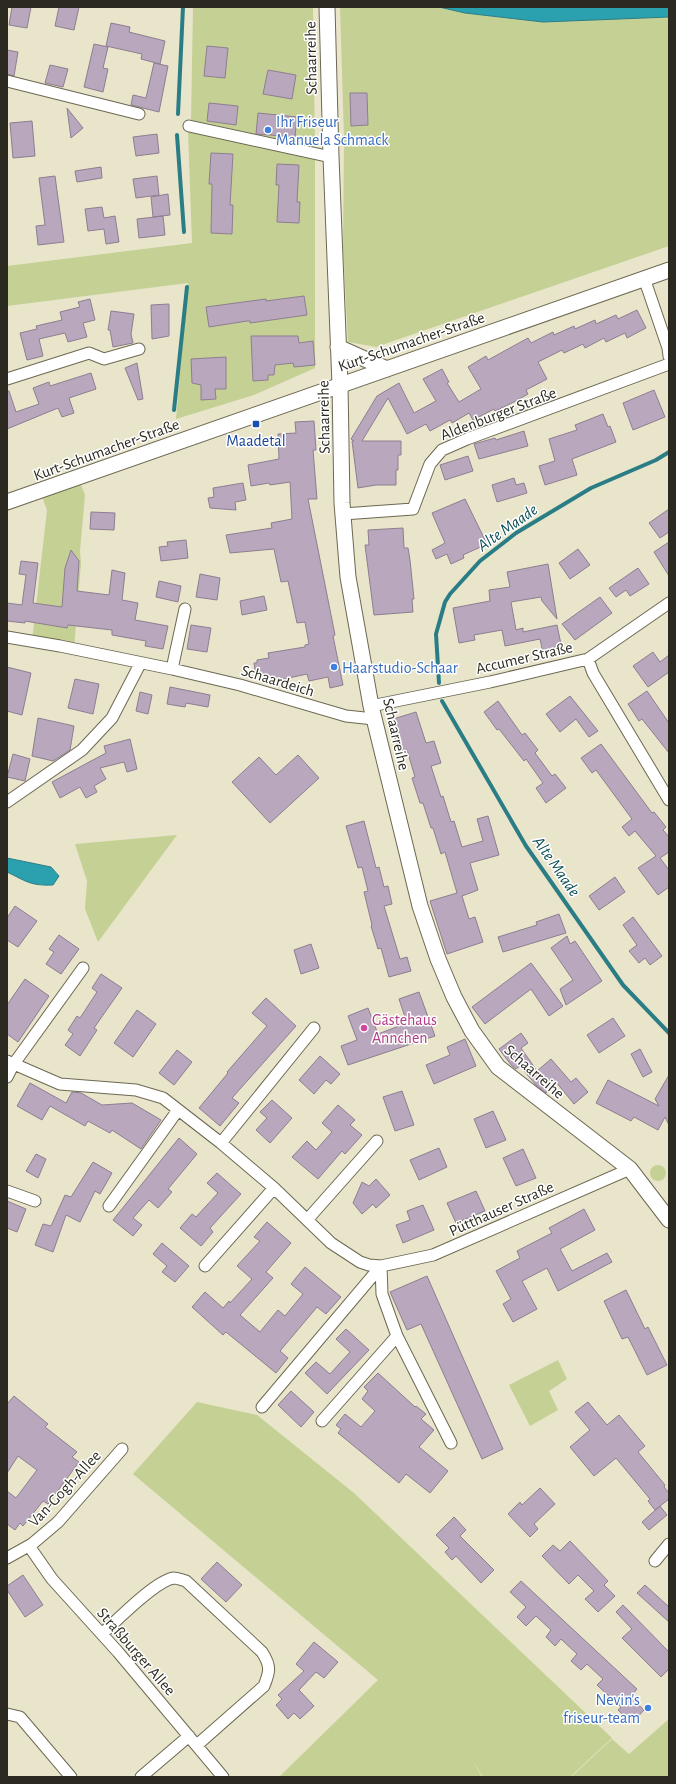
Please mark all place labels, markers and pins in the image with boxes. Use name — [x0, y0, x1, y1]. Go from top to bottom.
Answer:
place label: Ihr Friseur Manuela Schmack — [276, 114, 389, 148]
marker: Ihr Friseur Manuela Schmack — [263, 125, 273, 135]
marker: Maadetal — [251, 419, 261, 429]
place label: Maadetal — [226, 433, 286, 449]
place label: Haarstudio-Schaar — [342, 660, 459, 676]
marker: Haarstudio-Schaar — [329, 662, 339, 672]
place label: Gästehaus Annchen — [372, 1012, 437, 1046]
marker: Gästehaus Annchen — [359, 1023, 369, 1033]
place label: Nevin's friseur-team — [563, 1692, 640, 1726]
marker: Nevin's friseur-team — [643, 1703, 653, 1713]

